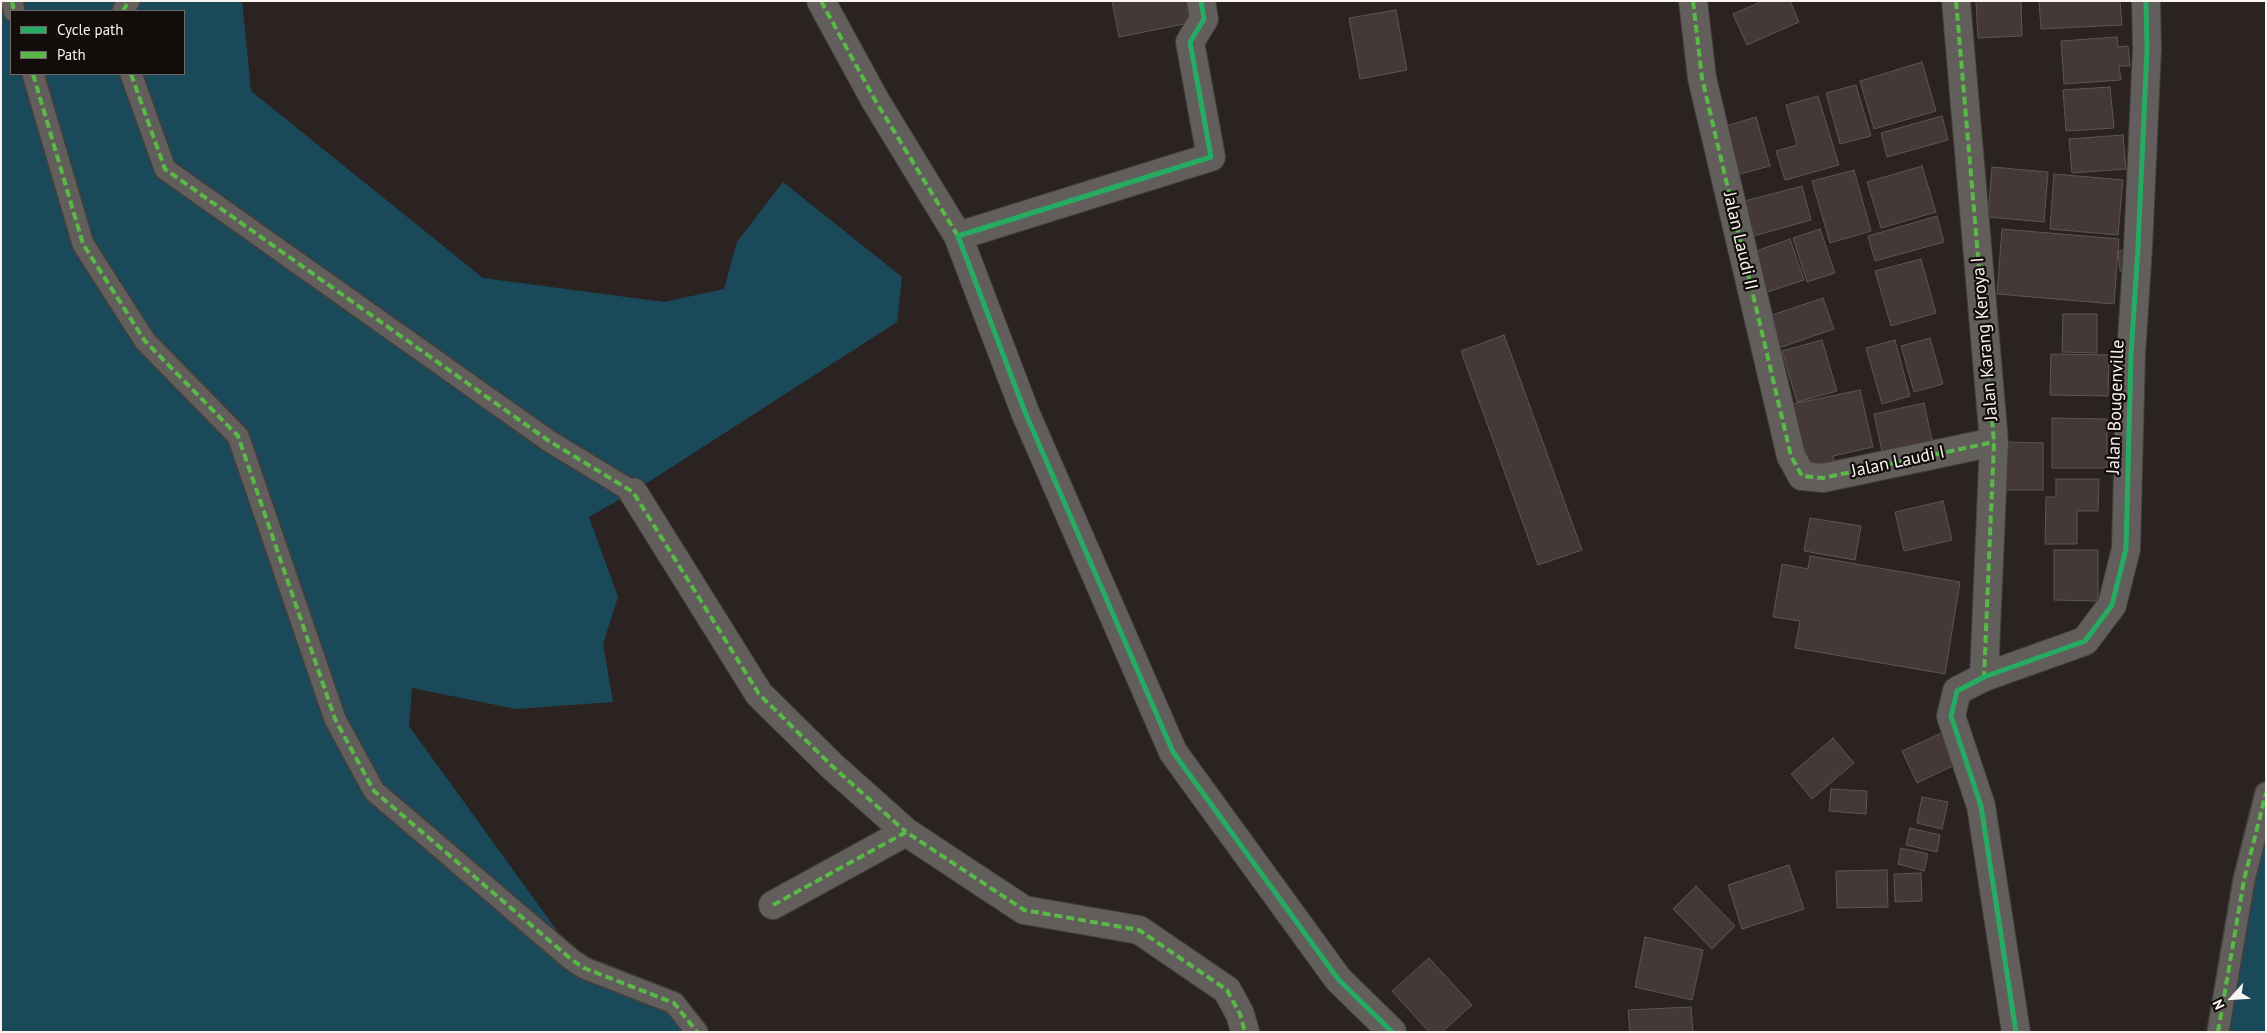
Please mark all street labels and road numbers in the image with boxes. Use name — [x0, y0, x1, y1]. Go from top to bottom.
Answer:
street label: Jalan Laudi II — [1718, 190, 1762, 292]
street label: Jalan Karang Keroya I — [1967, 256, 2003, 422]
street label: Jalan Bougenville — [2103, 339, 2129, 475]
street label: Jalan Laudi I — [1849, 442, 1947, 482]

